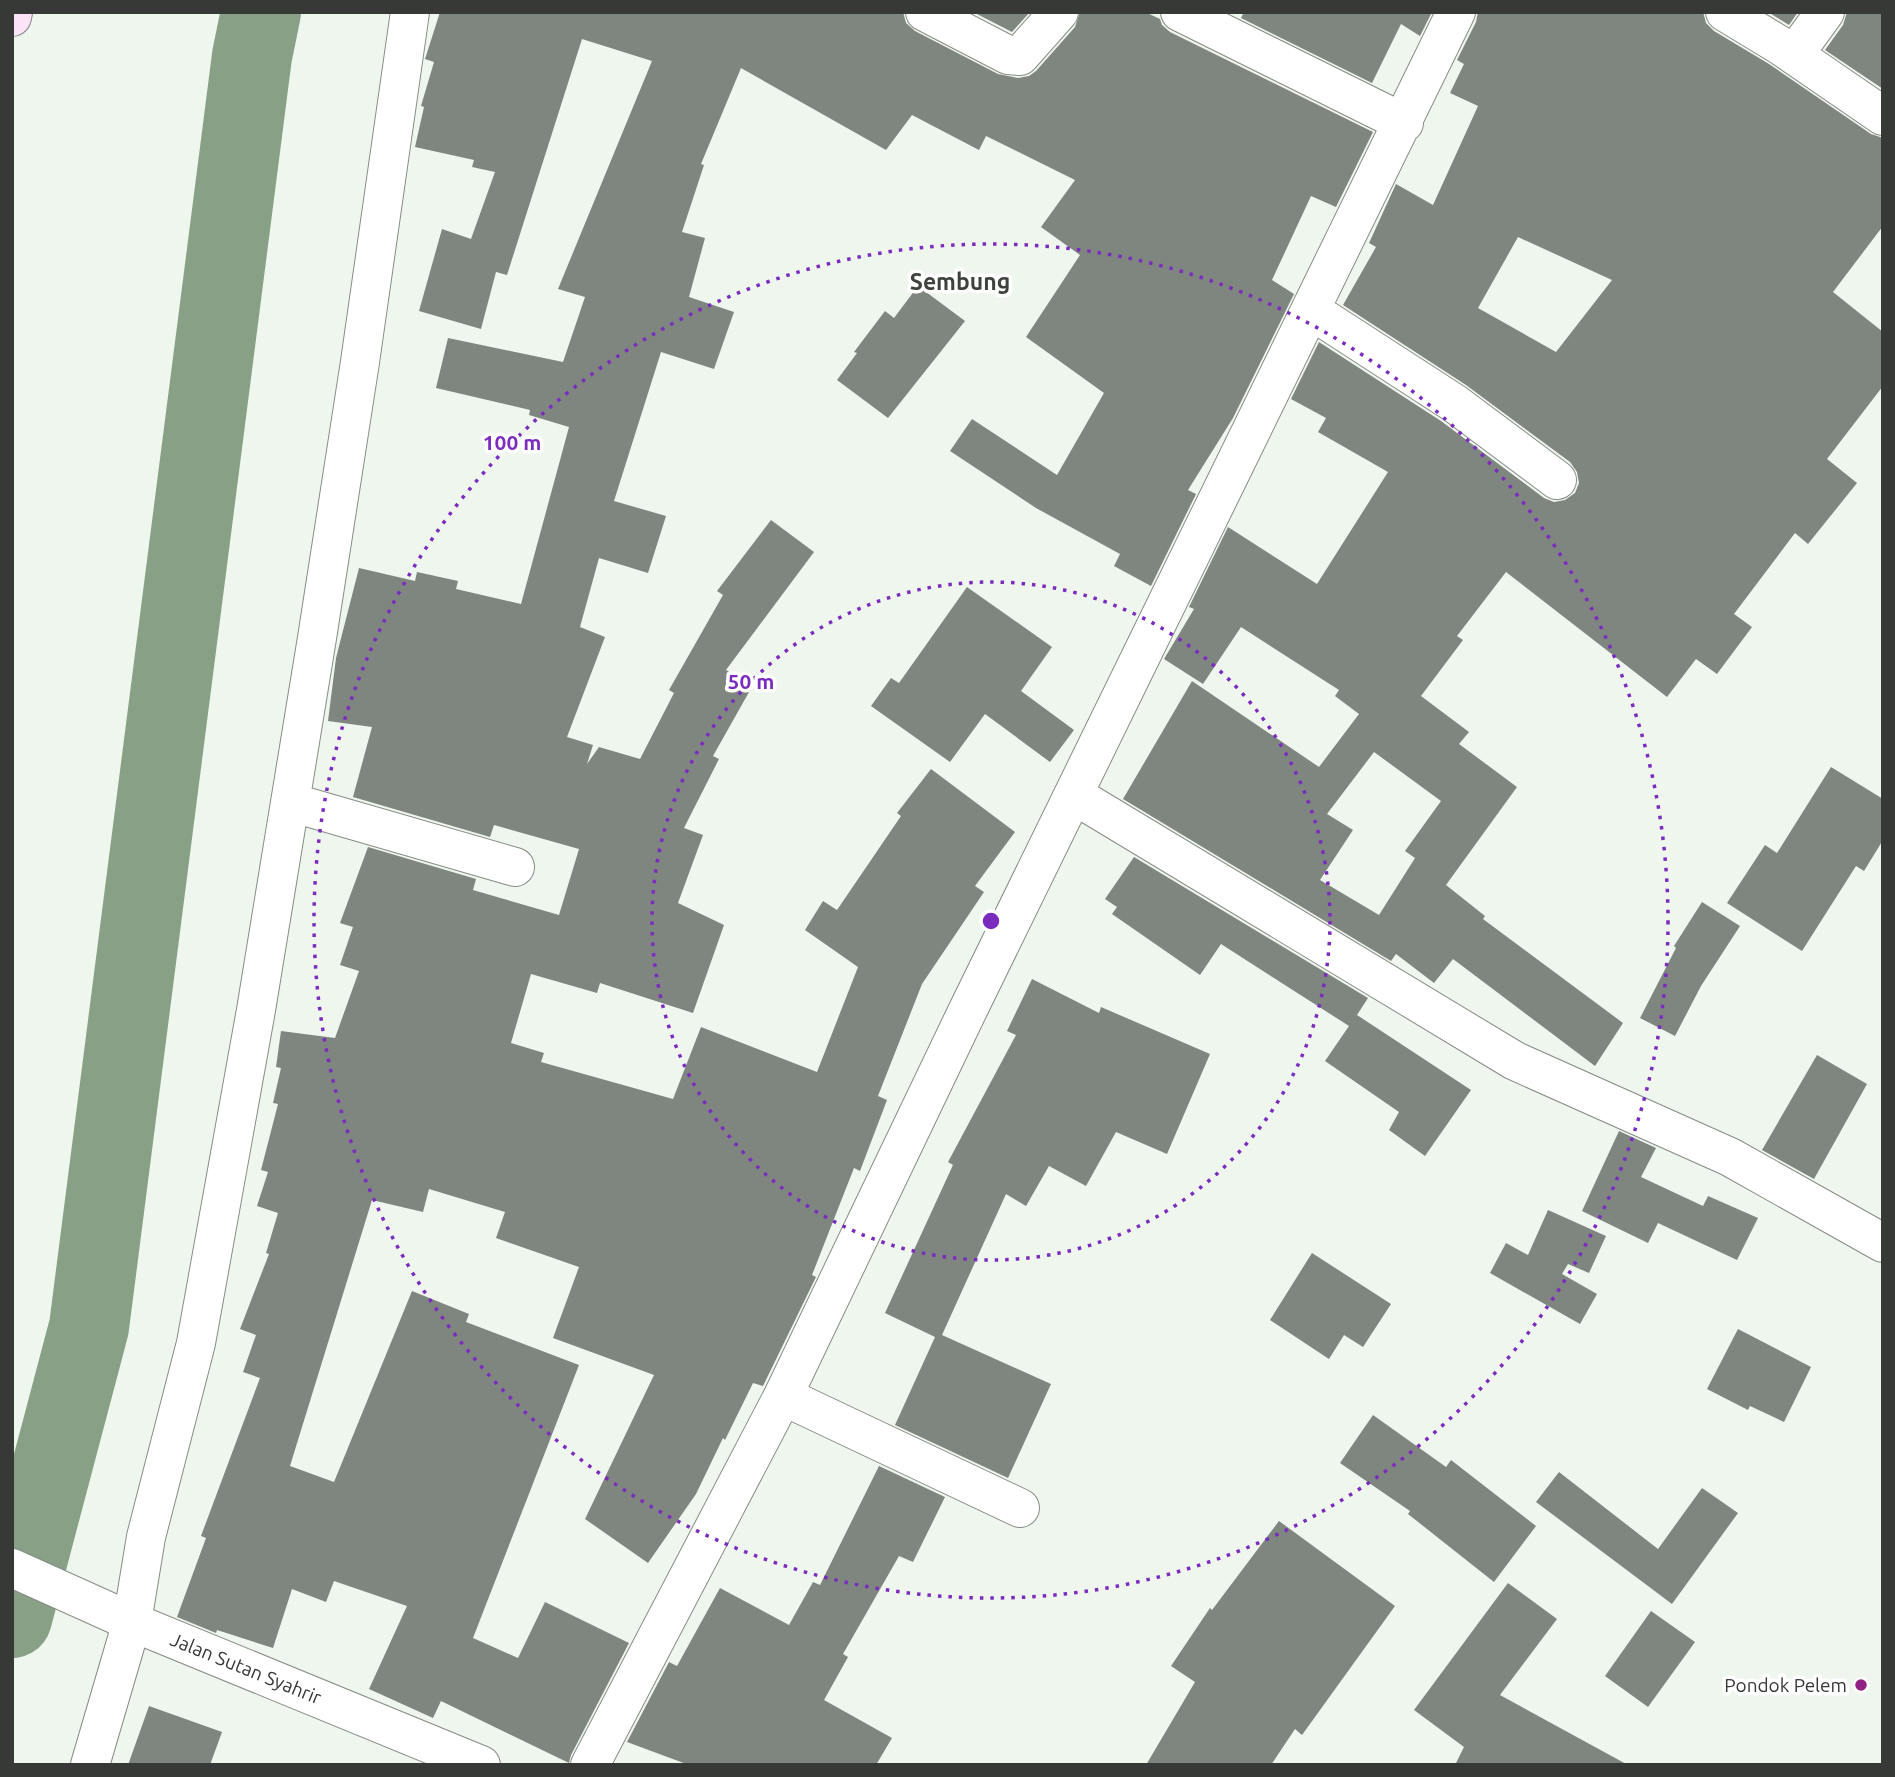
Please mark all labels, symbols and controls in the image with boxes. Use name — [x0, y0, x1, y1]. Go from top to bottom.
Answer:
district label: Sembung — [910, 269, 1010, 294]
text: 100 m — [483, 430, 541, 454]
text: 50 m — [728, 669, 774, 693]
centre of rings — [979, 909, 1003, 933]
street label: Jalan Sutan Syahrir — [167, 1628, 325, 1708]
place label: Pondok Pelem — [1724, 1674, 1847, 1696]
marker: Pondok Pelem — [1853, 1677, 1869, 1693]

